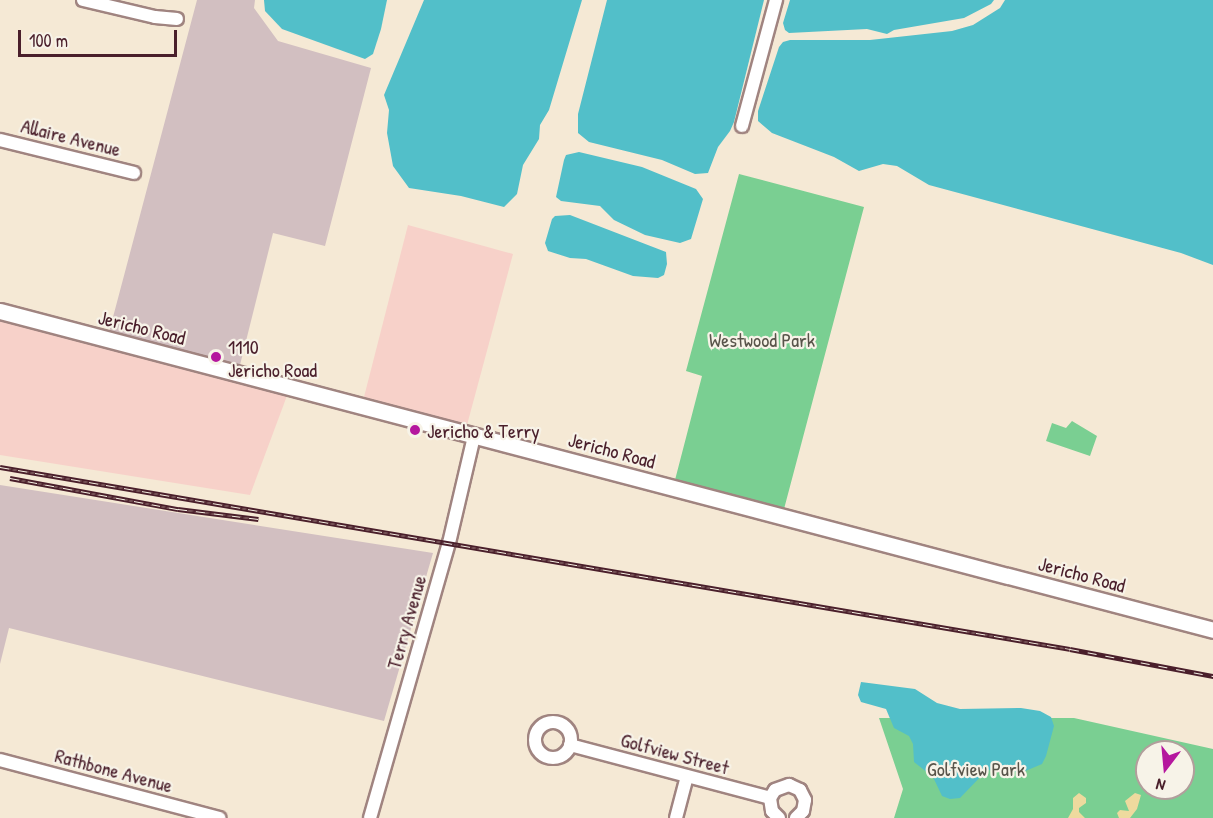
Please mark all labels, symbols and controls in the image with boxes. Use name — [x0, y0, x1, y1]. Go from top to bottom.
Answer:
scale bar — [21, 18, 180, 56]
text: 100 m — [29, 28, 68, 53]
street label: Allaire Avenue — [19, 113, 123, 161]
street label: Jericho Road — [96, 305, 188, 349]
park label: Westwood Park — [709, 327, 815, 351]
place label: 1110 Jericho Road — [228, 334, 317, 381]
marker: 1110 Jericho Road — [209, 350, 223, 364]
place label: Jericho & Terry — [427, 418, 540, 442]
marker: Jericho & Terry — [408, 423, 422, 437]
street label: Jericho Road — [566, 427, 658, 473]
street label: Jericho Road — [1036, 551, 1128, 597]
street label: Terry Avenue — [381, 572, 431, 672]
street label: Golfview Street — [618, 727, 732, 779]
north arrow — [1135, 740, 1195, 800]
street label: Rathbone Avenue — [53, 743, 175, 797]
park label: Golfview Park — [927, 756, 1025, 780]
text: N — [1153, 774, 1168, 797]

